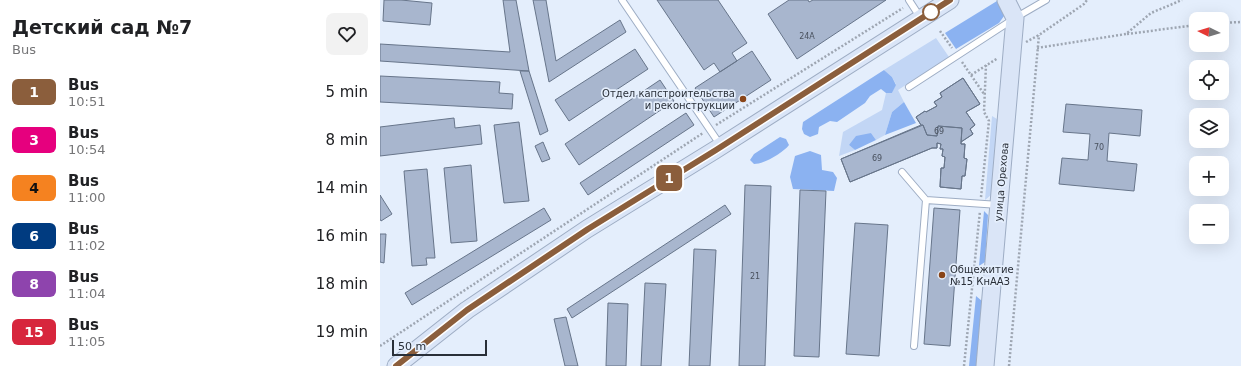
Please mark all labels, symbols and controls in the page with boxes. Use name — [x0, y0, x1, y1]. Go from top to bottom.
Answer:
unlabelled marker — [922, 3, 940, 21]
north arrow — [1189, 12, 1229, 52]
map controls — [1189, 12, 1229, 244]
button: heart — [326, 13, 368, 55]
text: Детский сад №7 — [12, 16, 192, 38]
house number: 24А — [799, 32, 815, 41]
text: Bus — [12, 42, 36, 57]
button: locate — [1189, 60, 1229, 100]
text: Bus — [68, 76, 99, 94]
text: 5 min — [325, 83, 368, 101]
text: 1 — [29, 84, 39, 100]
place label: Отдел капстроительства и реконструкции — [602, 88, 735, 111]
text: 10:51 — [68, 94, 105, 109]
marker: Отдел капстроительства и реконструкции — [738, 94, 748, 104]
button: layers — [1189, 108, 1229, 148]
text: Bus — [68, 124, 99, 142]
house number: 69 — [934, 127, 944, 136]
text: 8 min — [325, 131, 368, 149]
text: 3 — [29, 132, 39, 148]
text: 10:54 — [68, 142, 105, 157]
street label: улица Орехова — [993, 142, 1010, 222]
house number: 70 — [1094, 143, 1104, 152]
house number: 69 — [872, 154, 882, 163]
button: + — [1189, 156, 1229, 196]
line badge: 1 — [656, 165, 682, 191]
text: 1 — [664, 170, 674, 186]
text: Bus — [68, 172, 99, 190]
text: 14 min — [316, 179, 368, 197]
text: 4 — [29, 180, 39, 196]
text: 11:00 — [68, 190, 105, 205]
button: − — [1189, 204, 1229, 244]
text: Bus — [68, 220, 99, 238]
text: 16 min — [316, 227, 368, 245]
text: 6 — [29, 228, 39, 244]
text: 11:02 — [68, 238, 105, 253]
place label: Общежитие №15 КнААЗ — [950, 264, 1014, 287]
text: Bus — [68, 268, 99, 286]
marker: Общежитие №15 КнААЗ — [937, 270, 947, 280]
house number: 21 — [750, 272, 760, 281]
text: 18 min — [316, 275, 368, 293]
text: 8 — [29, 276, 39, 292]
text: 11:04 — [68, 286, 105, 301]
text: Bus — [68, 316, 99, 334]
text: 19 min — [316, 323, 368, 341]
text: 15 — [24, 324, 44, 340]
text: 11:05 — [68, 334, 105, 349]
scale bar — [392, 338, 487, 357]
text: 50 m — [398, 340, 426, 353]

